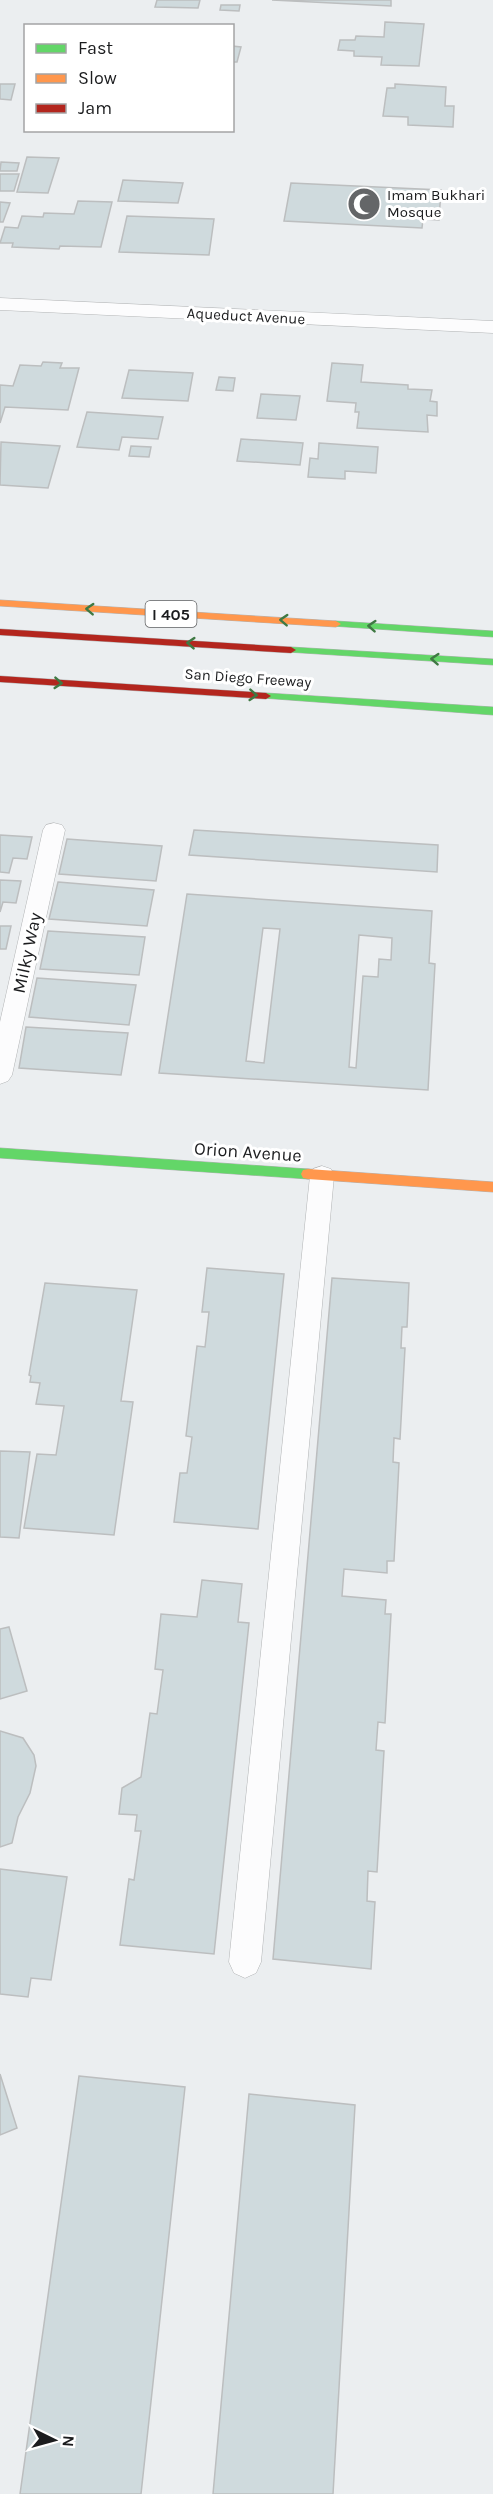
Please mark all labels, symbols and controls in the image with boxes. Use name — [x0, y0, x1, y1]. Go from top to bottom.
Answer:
legend — [24, 24, 234, 132]
text: Fast — [78, 37, 113, 59]
text: Slow — [78, 67, 117, 89]
text: Jam — [78, 97, 112, 119]
mosque icon: Imam Bukhari Mosque — [346, 186, 382, 222]
place label: Imam Bukhari Mosque — [387, 186, 485, 221]
street label: Aqueduct Avenue — [186, 304, 306, 328]
road number: I 405 — [146, 601, 196, 627]
one-way arrow — [85, 602, 94, 615]
one-way arrow — [280, 614, 289, 627]
one-way arrow — [367, 619, 376, 632]
one-way arrow — [186, 637, 195, 650]
one-way arrow — [430, 652, 439, 665]
street label: San Diego Freeway — [184, 665, 312, 691]
one-way arrow — [54, 676, 63, 689]
one-way arrow — [248, 688, 258, 701]
street label: Milky Way — [8, 910, 46, 995]
street label: Orion Avenue — [194, 1137, 302, 1167]
north arrow — [24, 2410, 84, 2470]
text: N — [58, 2435, 78, 2448]

